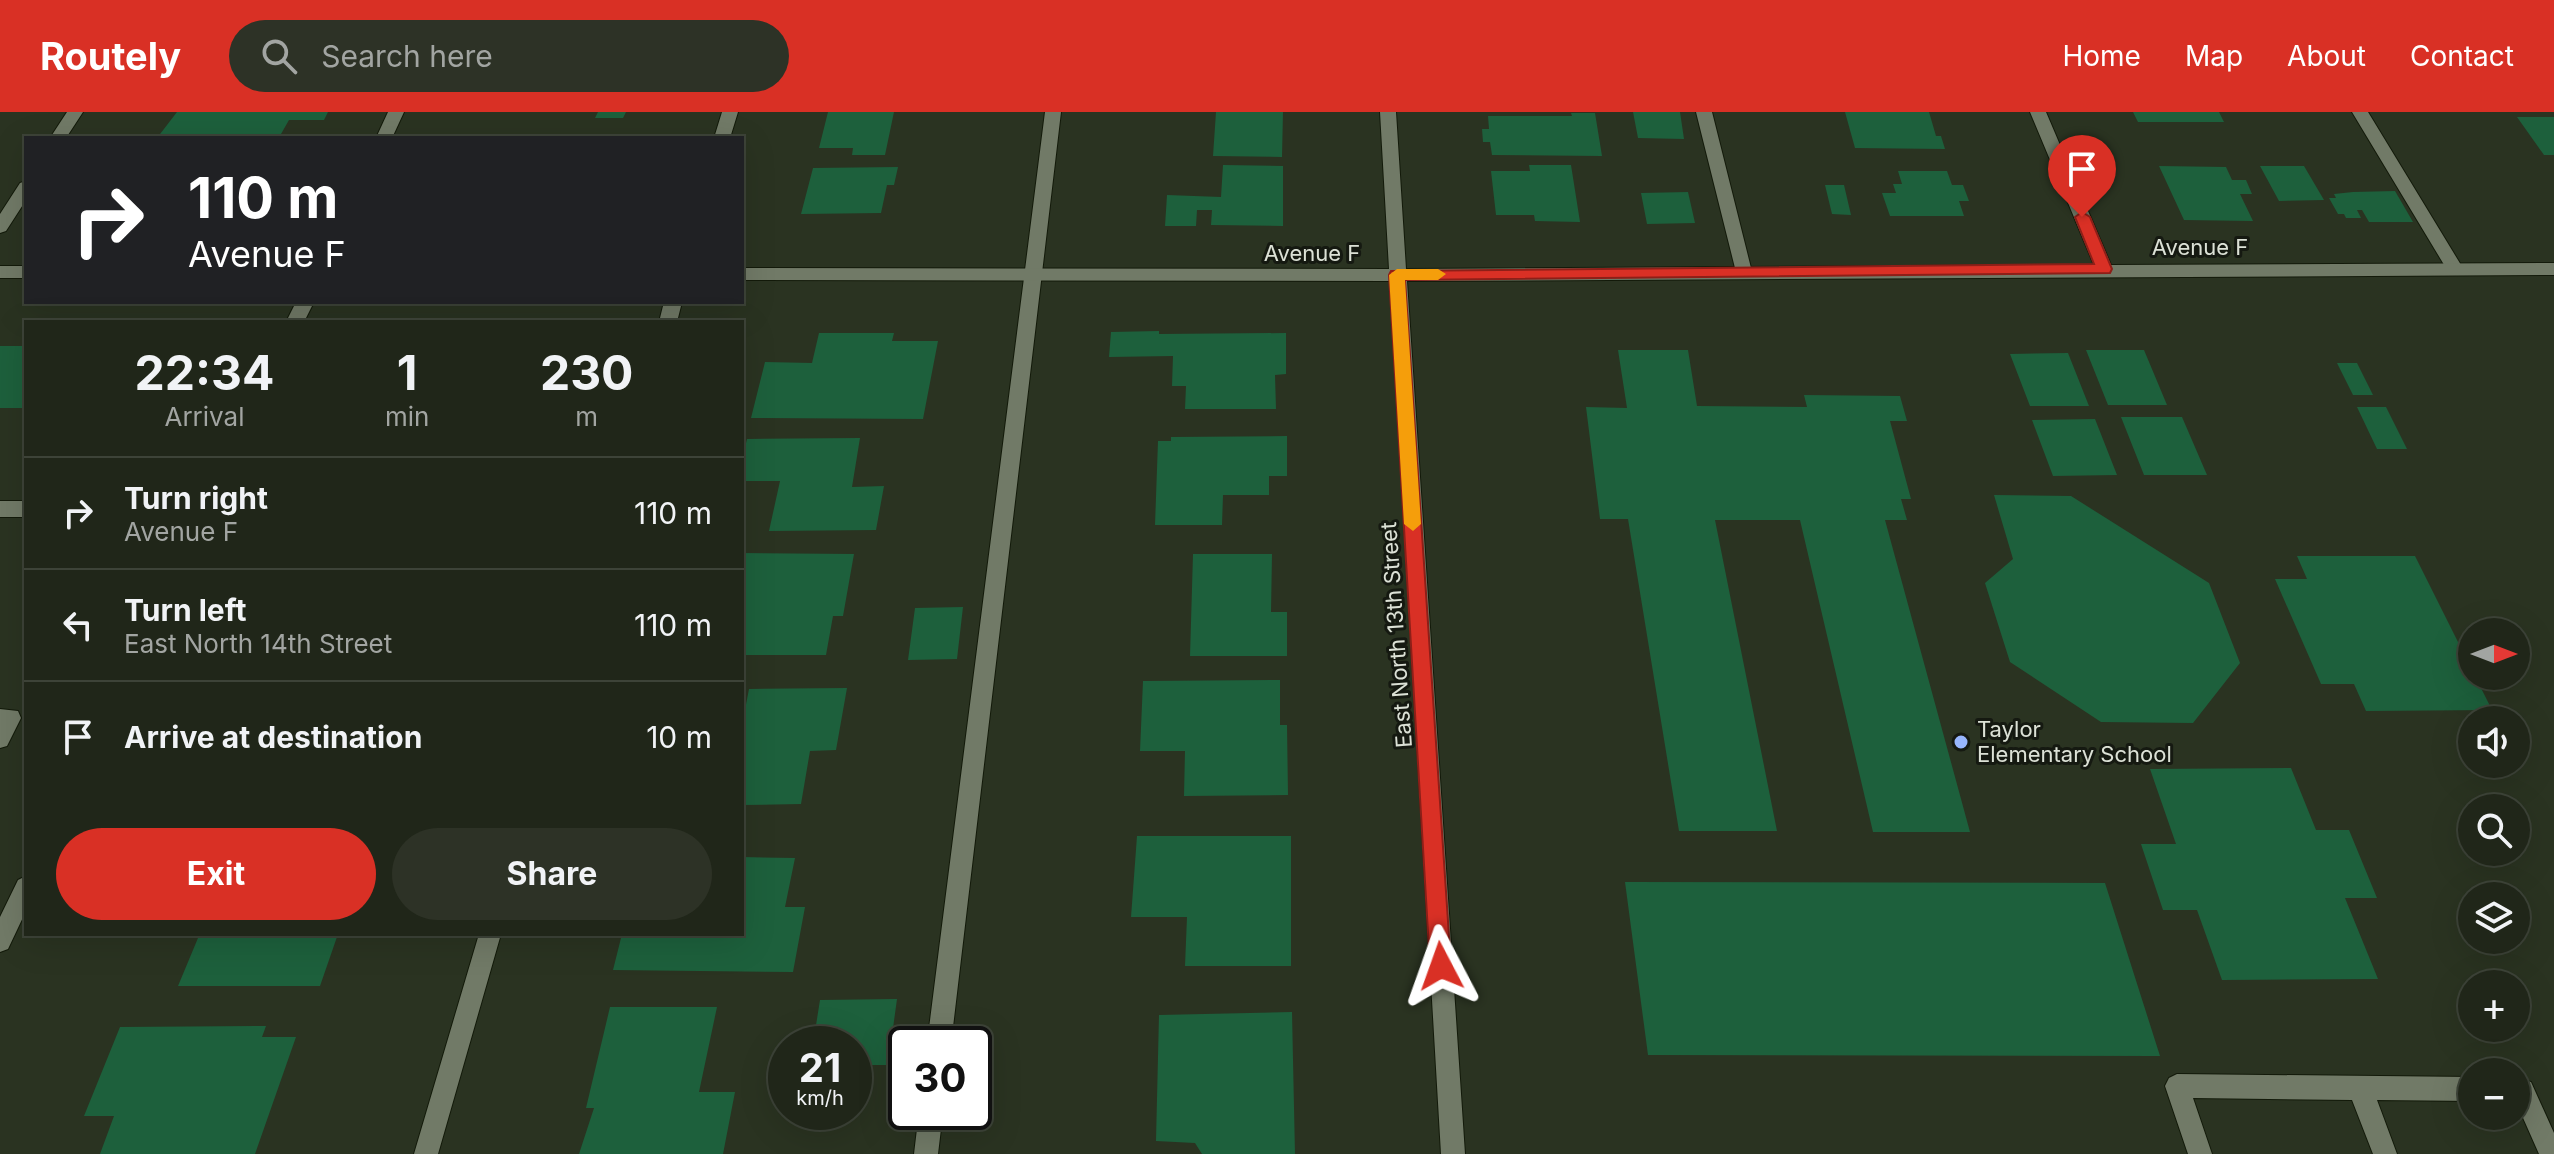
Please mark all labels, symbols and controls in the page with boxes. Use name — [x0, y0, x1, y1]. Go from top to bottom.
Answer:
search box — [229, 20, 789, 92]
text: Routely — [40, 33, 181, 79]
icon: search — [257, 34, 301, 78]
text: Search here — [321, 38, 493, 74]
text: Home — [2062, 39, 2141, 73]
text: Map — [2185, 39, 2243, 73]
text: About — [2287, 39, 2366, 73]
text: Contact — [2410, 39, 2514, 73]
pin — [2048, 135, 2116, 217]
icon: arrive — [2060, 147, 2104, 191]
text: 110 m — [188, 164, 338, 232]
icon: right — [56, 168, 160, 272]
text: Avenue F — [188, 232, 346, 276]
street label: Avenue F — [2152, 234, 2248, 260]
street label: Avenue F — [1264, 240, 1360, 266]
text: 22:34 — [135, 343, 274, 402]
text: 1 — [397, 343, 418, 402]
text: 230 — [540, 343, 633, 402]
text: Arrival — [164, 401, 244, 432]
text: min — [385, 401, 429, 432]
text: m — [575, 401, 598, 432]
text: Turn right — [124, 480, 268, 516]
icon: right — [56, 491, 100, 535]
text: 110 m — [634, 495, 712, 531]
text: Avenue F — [124, 516, 238, 547]
street label: East North 13th Street — [1375, 521, 1417, 749]
text: Turn left — [124, 592, 246, 628]
icon: left — [56, 603, 100, 647]
text: 110 m — [634, 607, 712, 643]
north arrow — [2458, 618, 2530, 690]
map controls — [2458, 618, 2530, 1130]
text: East North 14th Street — [124, 628, 392, 659]
button: sound — [2458, 706, 2530, 778]
icon: arrive — [56, 715, 100, 759]
place label: Taylor Elementary School — [1977, 716, 2172, 767]
text: Arrive at destination — [124, 719, 422, 755]
text: 10 m — [646, 719, 712, 755]
marker: Taylor Elementary School — [1952, 733, 1970, 751]
button: search — [2458, 794, 2530, 866]
button: Exit — [56, 828, 376, 920]
button: Share — [392, 828, 712, 920]
button: layers — [2458, 882, 2530, 954]
position arrow — [1399, 924, 1483, 1008]
button: + — [2458, 970, 2530, 1042]
speed limit sign: 30 — [888, 1026, 992, 1130]
text: 21 — [799, 1043, 841, 1092]
button: − — [2458, 1058, 2530, 1130]
text: km/h — [796, 1086, 844, 1110]

